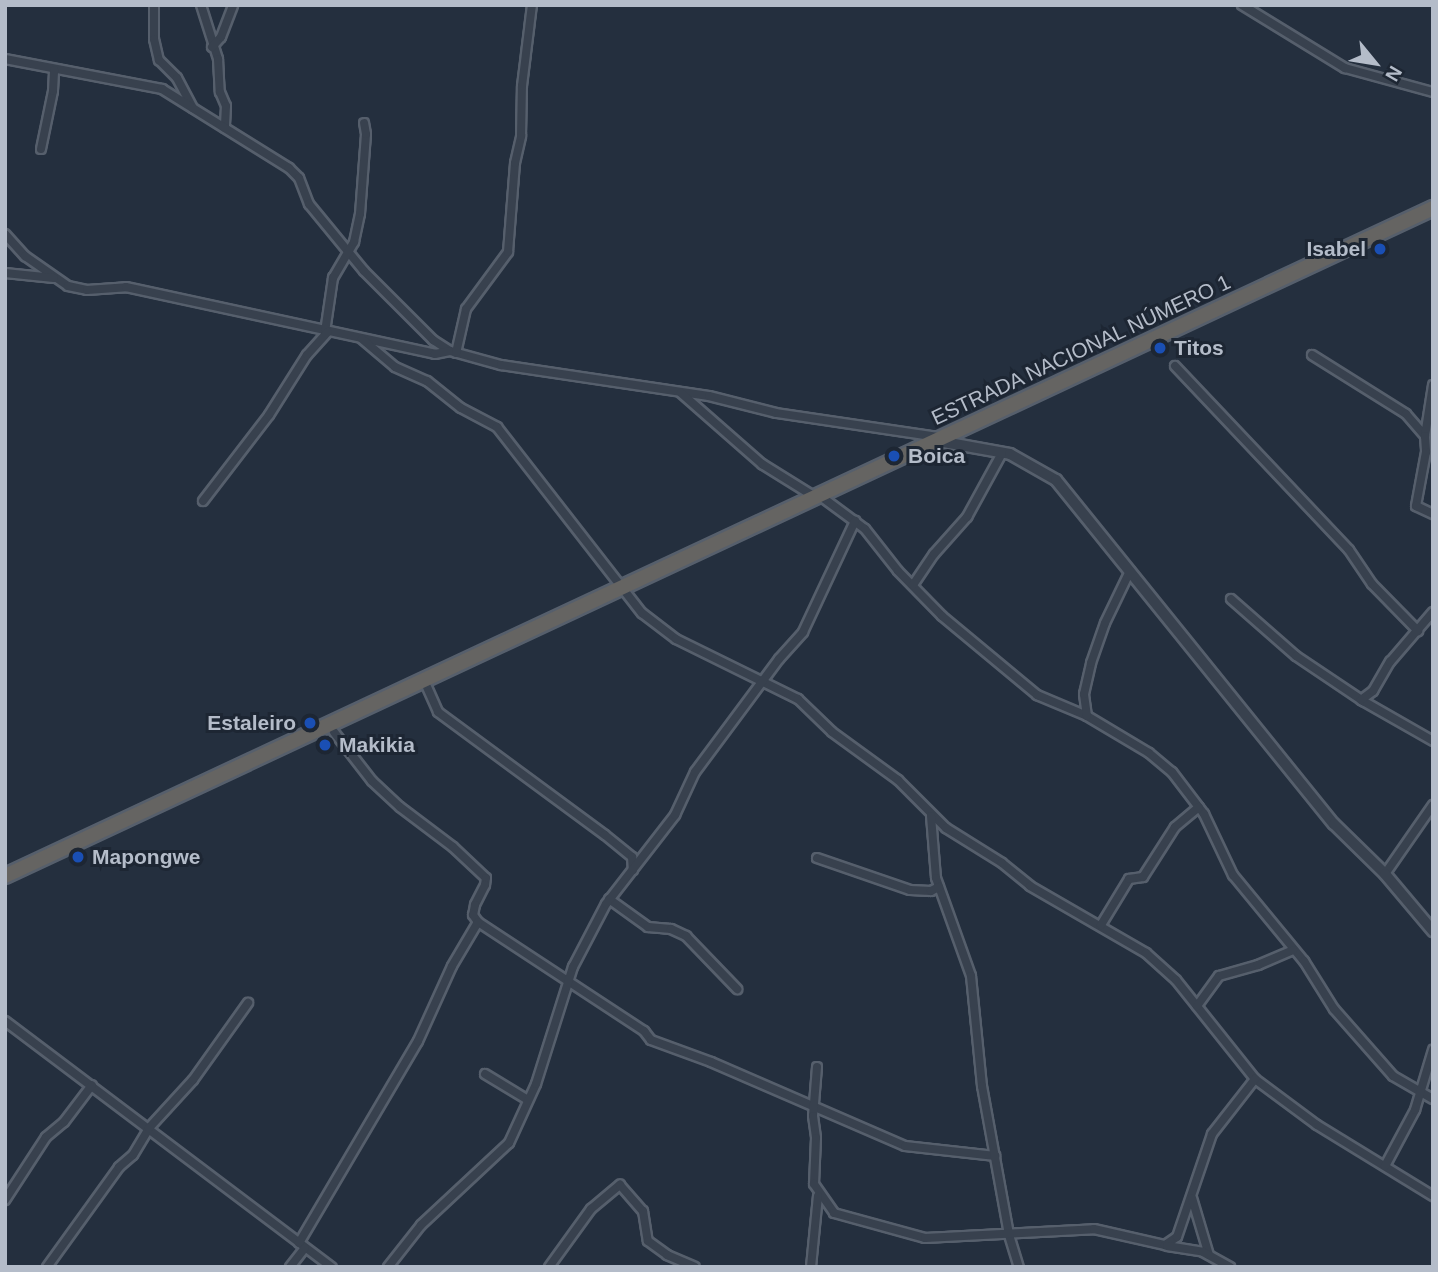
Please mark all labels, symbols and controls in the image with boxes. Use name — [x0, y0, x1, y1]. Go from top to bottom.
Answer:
north arrow — [1340, 28, 1410, 98]
text: N — [1381, 63, 1406, 85]
place label: Isabel — [1306, 236, 1366, 262]
marker: Isabel — [1372, 241, 1388, 257]
street label: ESTRADA NACIONAL NÚMERO 1 — [927, 269, 1235, 431]
place label: Titos — [1174, 335, 1224, 361]
marker: Titos — [1152, 340, 1168, 356]
place label: Boica — [908, 443, 965, 469]
marker: Boica — [886, 448, 902, 464]
place label: Estaleiro — [207, 710, 296, 736]
marker: Estaleiro — [302, 715, 318, 731]
place label: Makikia — [339, 732, 415, 758]
marker: Makikia — [317, 737, 333, 753]
place label: Mapongwe — [92, 844, 200, 870]
marker: Mapongwe — [70, 849, 86, 865]

